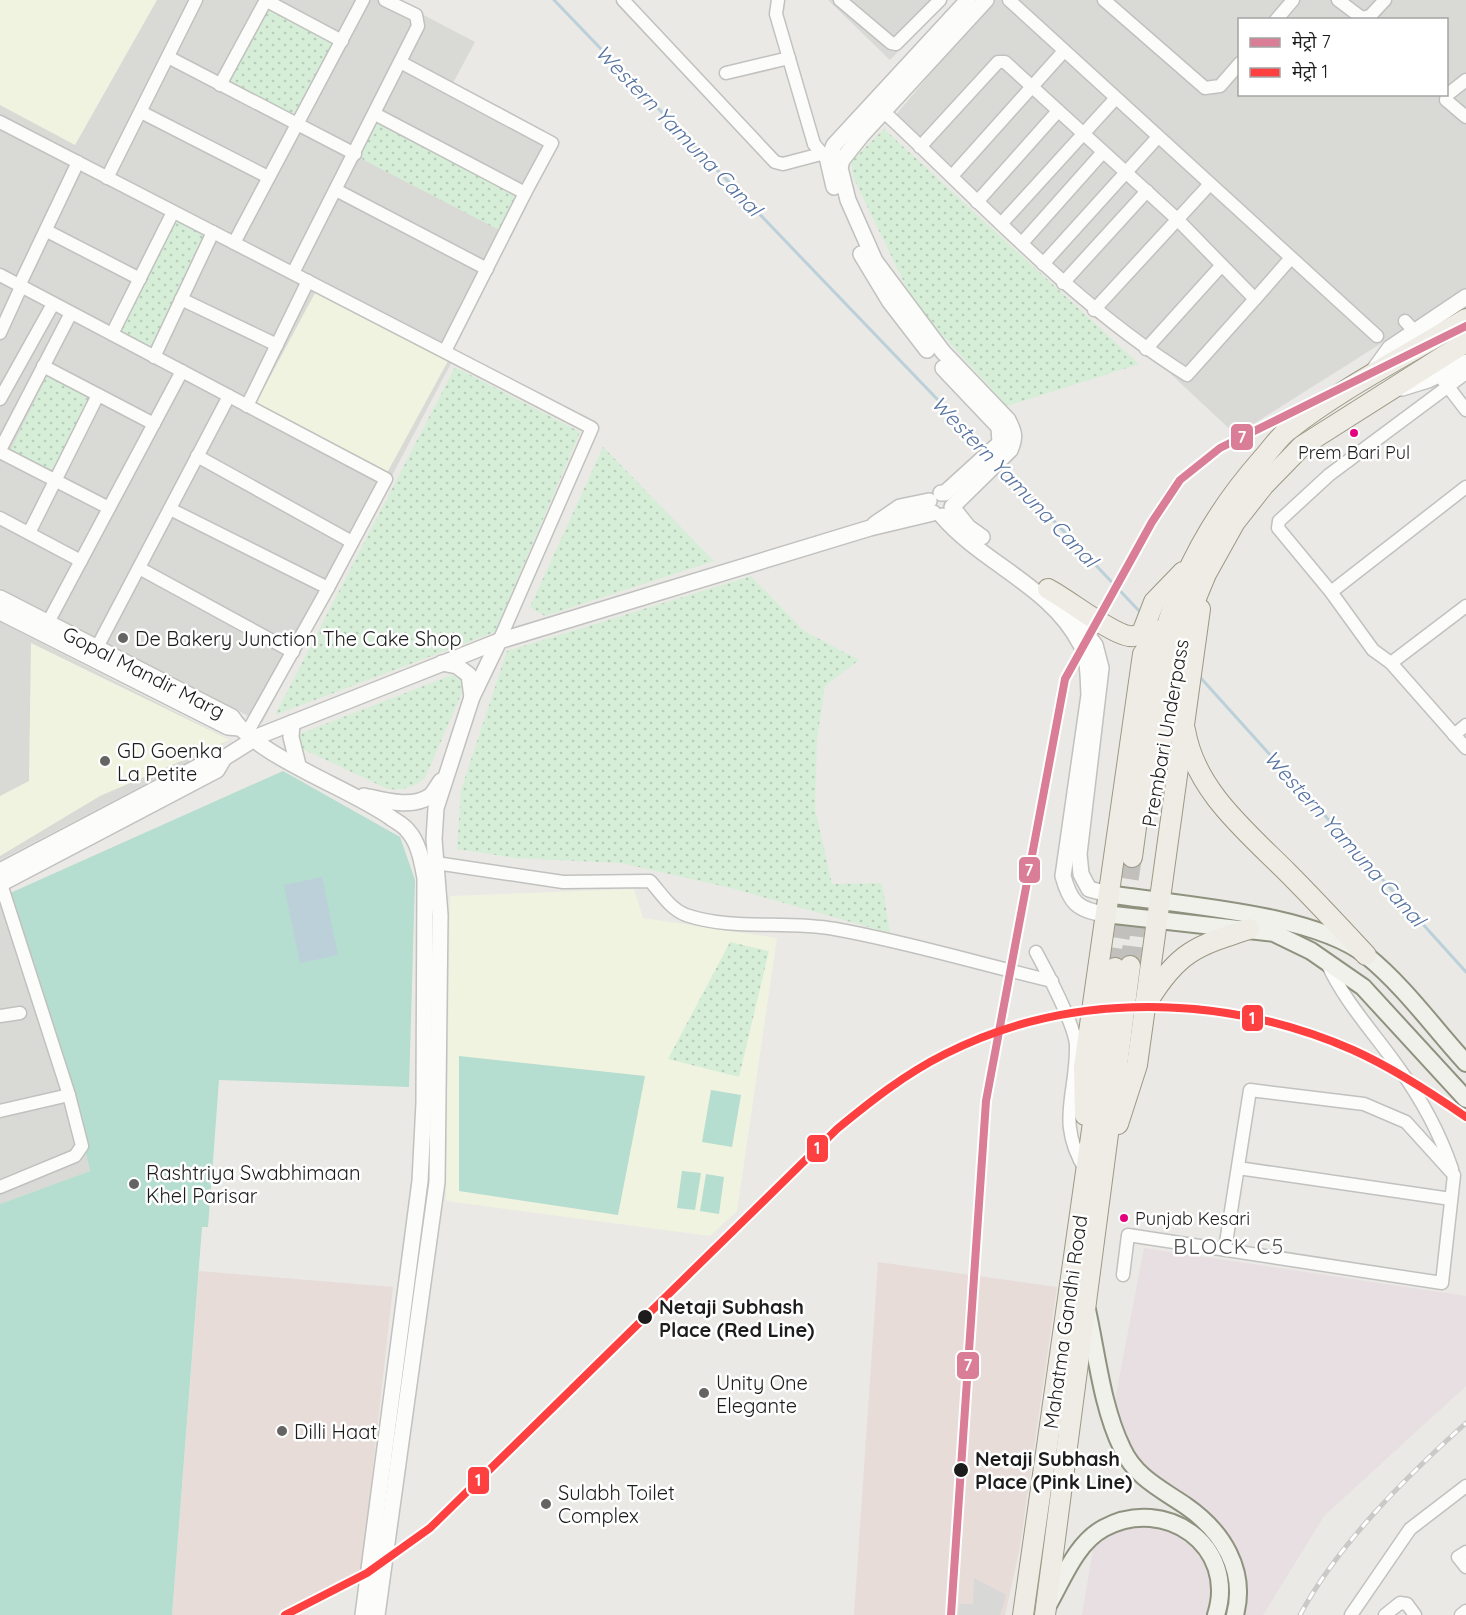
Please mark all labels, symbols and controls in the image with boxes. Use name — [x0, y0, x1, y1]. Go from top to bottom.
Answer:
legend — [1238, 18, 1448, 96]
text: मेट्रो 7 — [1292, 30, 1331, 53]
water label: Western Yamuna Canal — [590, 39, 769, 223]
text: मेट्रो 1 — [1292, 60, 1328, 83]
water label: Western Yamuna Canal — [926, 390, 1105, 574]
line badge: 7 — [1230, 423, 1254, 451]
text: 7 — [1238, 427, 1247, 447]
marker: Prem Bari Pul — [1348, 427, 1360, 439]
place label: Prem Bari Pul — [1298, 441, 1410, 464]
street label: Gopal Mandir Marg — [59, 620, 229, 724]
place label: De Bakery Junction The Cake Shop — [135, 626, 462, 651]
marker: De Bakery Junction The Cake Shop — [116, 631, 130, 645]
street label: Prembari Underpass — [1136, 637, 1194, 829]
place label: GD Goenka La Petite — [117, 738, 222, 786]
water label: Western Yamuna Canal — [1259, 745, 1432, 933]
marker: GD Goenka La Petite — [98, 754, 112, 768]
line badge: 7 — [1018, 856, 1041, 884]
text: 7 — [1025, 860, 1034, 880]
line badge: 1 — [1241, 1004, 1264, 1032]
text: 1 — [1249, 1008, 1255, 1028]
line badge: 1 — [806, 1134, 829, 1163]
text: 1 — [814, 1138, 820, 1158]
place label: Rashtriya Swabhimaan Khel Parisar — [146, 1160, 361, 1208]
marker: Rashtriya Swabhimaan Khel Parisar — [127, 1177, 141, 1191]
place label: Punjab Kesari — [1135, 1207, 1250, 1230]
marker: Punjab Kesari — [1118, 1212, 1130, 1224]
street label: Mahatma Gandhi Road — [1038, 1214, 1092, 1430]
district label: BLOCK C5 — [1173, 1233, 1285, 1259]
place label: Netaji Subhash Place (Red Line) — [659, 1294, 814, 1342]
marker: Netaji Subhash Place (Red Line) — [636, 1308, 654, 1326]
line badge: 7 — [956, 1351, 980, 1380]
text: 7 — [964, 1355, 973, 1375]
place label: Unity One Elegante — [716, 1370, 808, 1418]
marker: Unity One Elegante — [697, 1386, 711, 1400]
place label: Dilli Haat — [294, 1419, 377, 1444]
marker: Dilli Haat — [275, 1424, 289, 1438]
place label: Netaji Subhash Place (Pink Line) — [975, 1446, 1132, 1494]
marker: Netaji Subhash Place (Pink Line) — [952, 1461, 970, 1479]
line badge: 1 — [467, 1466, 490, 1495]
text: 1 — [475, 1470, 481, 1490]
place label: Sulabh Toilet Complex — [558, 1480, 675, 1528]
marker: Sulabh Toilet Complex — [539, 1497, 553, 1511]

